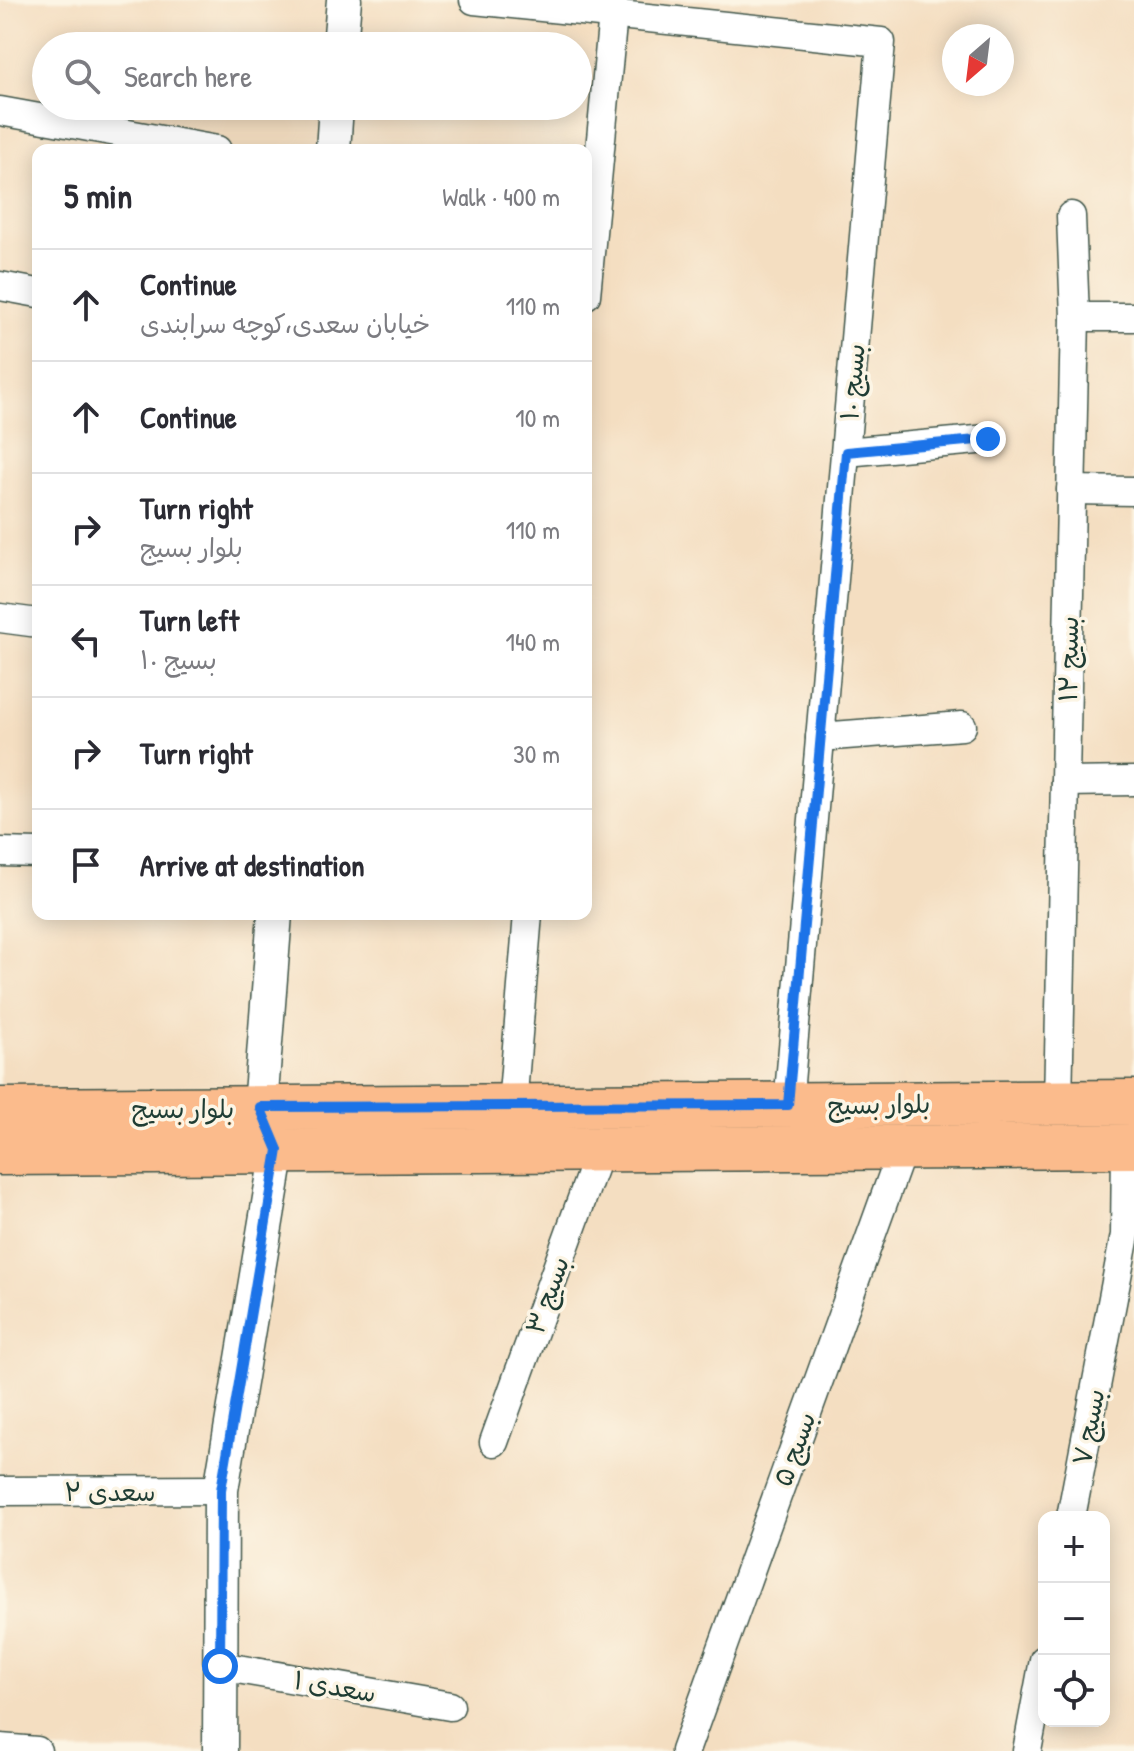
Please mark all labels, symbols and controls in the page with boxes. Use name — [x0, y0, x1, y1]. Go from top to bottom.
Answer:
north arrow — [942, 24, 1014, 96]
search box — [32, 32, 592, 120]
icon: search — [60, 54, 104, 98]
text: Search here — [124, 56, 252, 96]
text: 5 min — [64, 173, 132, 219]
text: Walk · 400 m — [442, 179, 560, 214]
text: Continue — [140, 264, 237, 304]
icon: ahead — [64, 283, 108, 327]
text: 110 m — [506, 288, 560, 323]
text: خیابان سعدی،کوچه سرابندی — [140, 306, 430, 341]
street label: بسیج ۱۰ — [831, 342, 874, 422]
icon: ahead — [64, 395, 108, 439]
text: Continue — [140, 397, 237, 437]
text: 10 m — [515, 400, 560, 435]
route end — [970, 421, 1006, 457]
text: Turn right — [140, 488, 253, 528]
icon: right — [64, 507, 108, 551]
text: 110 m — [506, 512, 560, 547]
text: بلوار بسیج — [140, 530, 243, 565]
text: Turn left — [140, 600, 239, 640]
street label: بسیج ۱۲ — [1050, 616, 1087, 702]
icon: left — [64, 619, 108, 663]
text: 140 m — [506, 624, 560, 659]
text: بسیج ۱۰ — [140, 642, 217, 677]
icon: right — [64, 731, 108, 775]
text: Turn right — [140, 733, 253, 773]
text: 30 m — [513, 736, 560, 771]
icon: arrive — [64, 843, 108, 887]
text: Arrive at destination — [140, 845, 365, 885]
street label: بلوار بسیج — [827, 1086, 931, 1123]
street label: بلوار بسیج — [132, 1091, 234, 1127]
street label: بسیج ۳ — [517, 1251, 578, 1339]
street label: بسیج ۷ — [1063, 1386, 1114, 1468]
street label: بسیج ۵ — [764, 1407, 825, 1491]
street label: سعدی ۲ — [64, 1474, 156, 1509]
map controls — [1038, 1511, 1110, 1727]
button: + — [1038, 1511, 1110, 1583]
button: − — [1038, 1583, 1110, 1655]
route start — [202, 1648, 238, 1684]
button: locate — [1038, 1655, 1110, 1727]
street label: سعدی ۱ — [291, 1662, 379, 1710]

